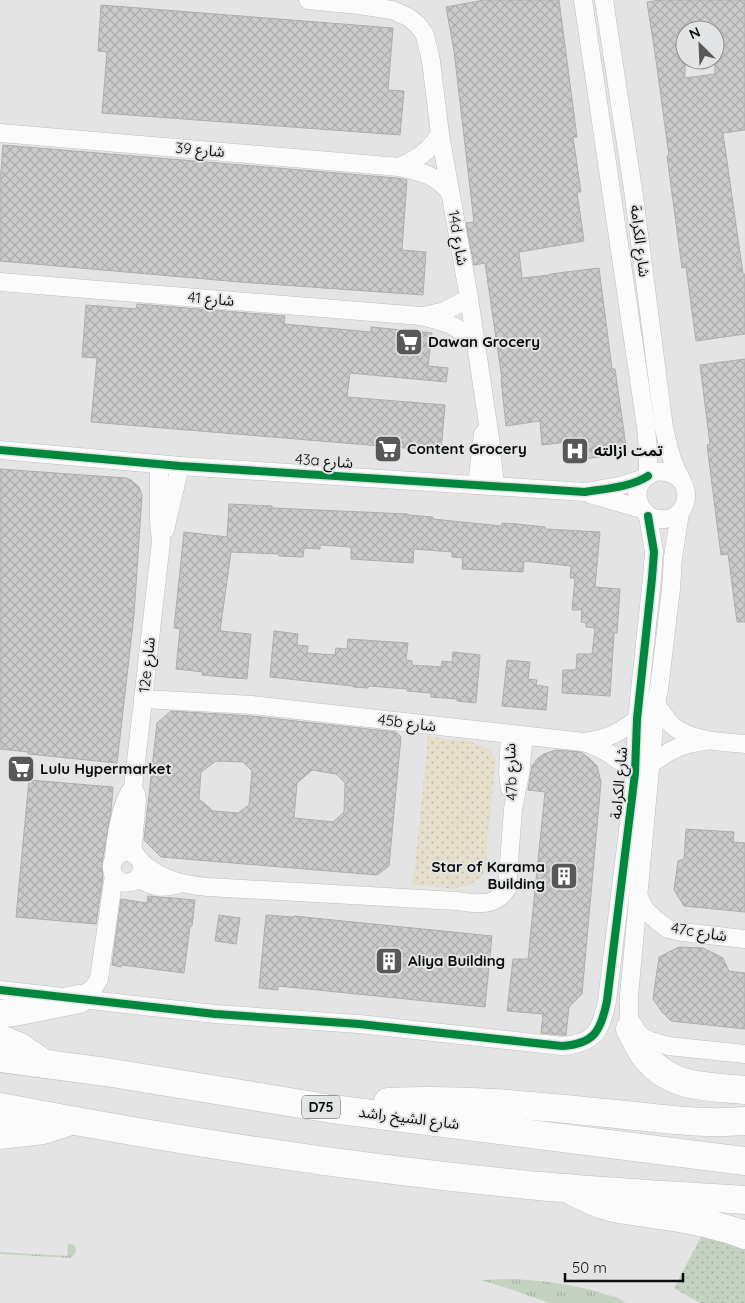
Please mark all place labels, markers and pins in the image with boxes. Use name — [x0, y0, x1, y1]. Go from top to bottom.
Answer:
supermarket icon: Dawan Grocery — [394, 327, 424, 357]
place label: Dawan Grocery — [428, 332, 540, 351]
supermarket icon: Content Grocery — [373, 434, 403, 464]
hospital icon: تمت ازالته — [560, 436, 590, 466]
place label: Content Grocery — [407, 439, 527, 458]
place label: تمت ازالته — [594, 441, 664, 460]
supermarket icon: Lulu Hypermarket — [6, 754, 36, 784]
place label: Lulu Hypermarket — [40, 759, 172, 778]
place label: Star of Karama Building — [431, 857, 545, 893]
building icon: Star of Karama Building — [549, 861, 579, 891]
building icon: Aliya Building — [374, 946, 404, 976]
place label: Aliya Building — [408, 951, 505, 970]

